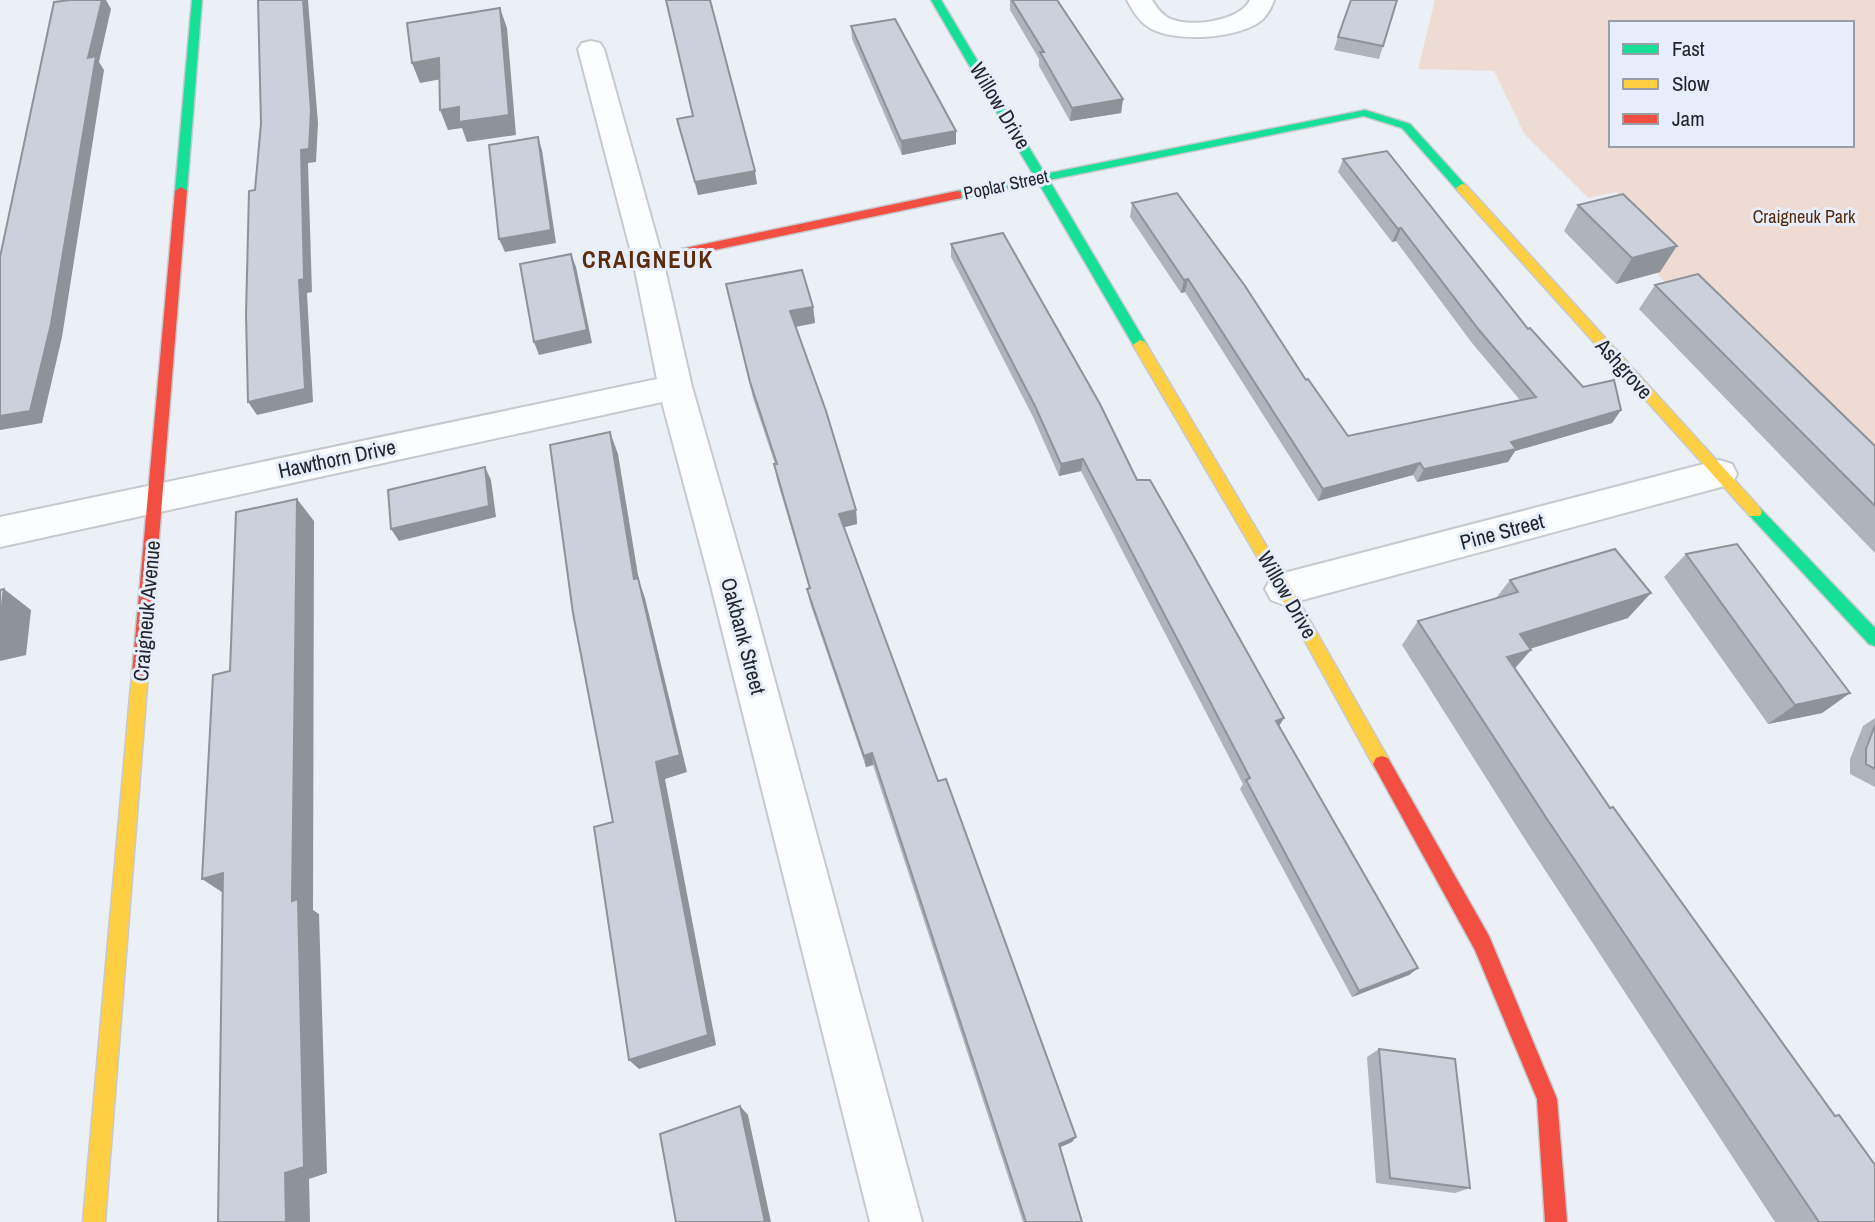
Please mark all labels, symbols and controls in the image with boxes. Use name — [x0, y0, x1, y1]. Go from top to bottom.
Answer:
legend — [1609, 21, 1854, 147]
text: Fast — [1672, 34, 1705, 63]
street label: Willow Drive — [963, 57, 1038, 155]
text: Slow — [1672, 69, 1710, 98]
text: Jam — [1672, 104, 1705, 133]
street label: Poplar Street — [961, 163, 1051, 206]
park label: Craigneuk Park — [1753, 204, 1856, 229]
district label: CRAIGNEUK — [582, 244, 714, 275]
street label: Ashgrove — [1589, 331, 1659, 405]
street label: Hawthorn Drive — [275, 432, 398, 485]
street label: Pine Street — [1456, 506, 1547, 557]
street label: Craigneuk Avenue — [126, 539, 167, 683]
street label: Willow Drive — [1251, 546, 1324, 644]
street label: Oakbank Street — [714, 574, 773, 698]

